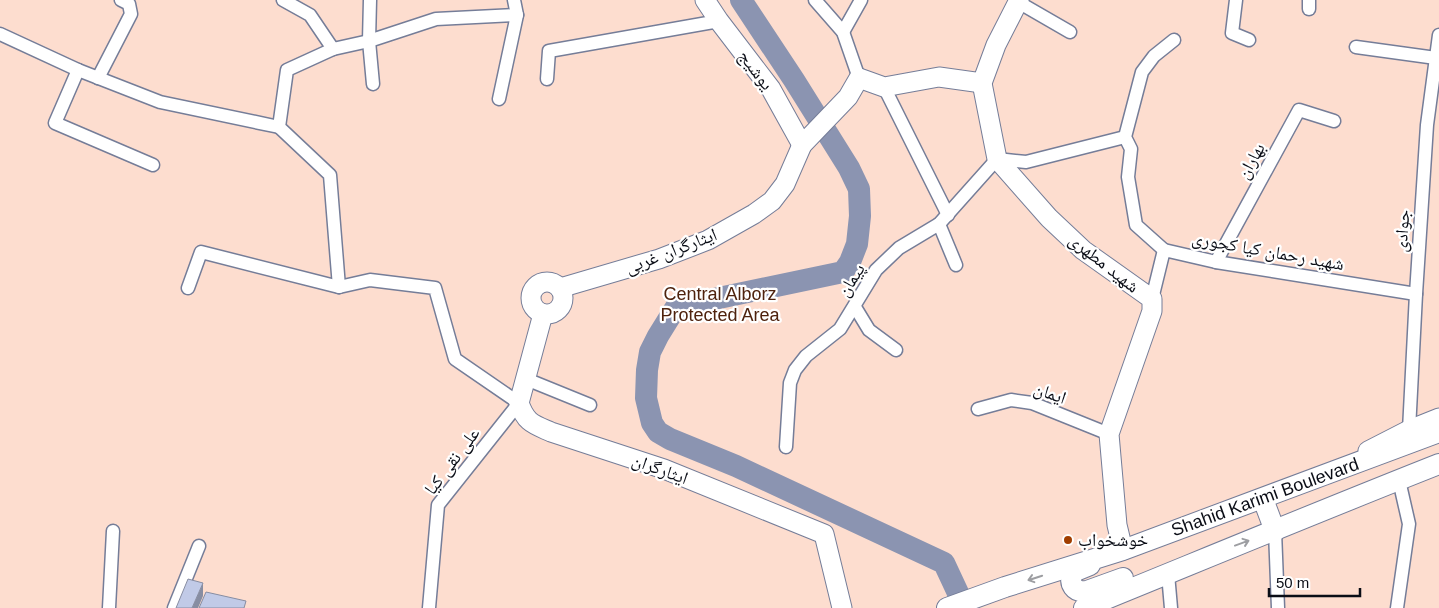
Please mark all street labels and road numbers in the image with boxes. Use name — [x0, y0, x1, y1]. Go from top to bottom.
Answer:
street label: یوشیج — [733, 46, 778, 95]
street label: بهاران — [1233, 139, 1270, 183]
street label: جوادی — [1391, 209, 1414, 253]
street label: ایثارگران غربی — [622, 224, 720, 279]
street label: شهید رحمان کیا کجوری — [1190, 228, 1346, 275]
street label: شهید مطهری — [1064, 229, 1143, 297]
street label: پیمان — [833, 260, 870, 301]
street label: ایمان — [1031, 378, 1069, 409]
street label: علی نقی کیا — [420, 424, 484, 499]
street label: ایثارگران — [629, 450, 691, 489]
street label: Shahid Karimi Boulevard — [1168, 454, 1362, 540]

